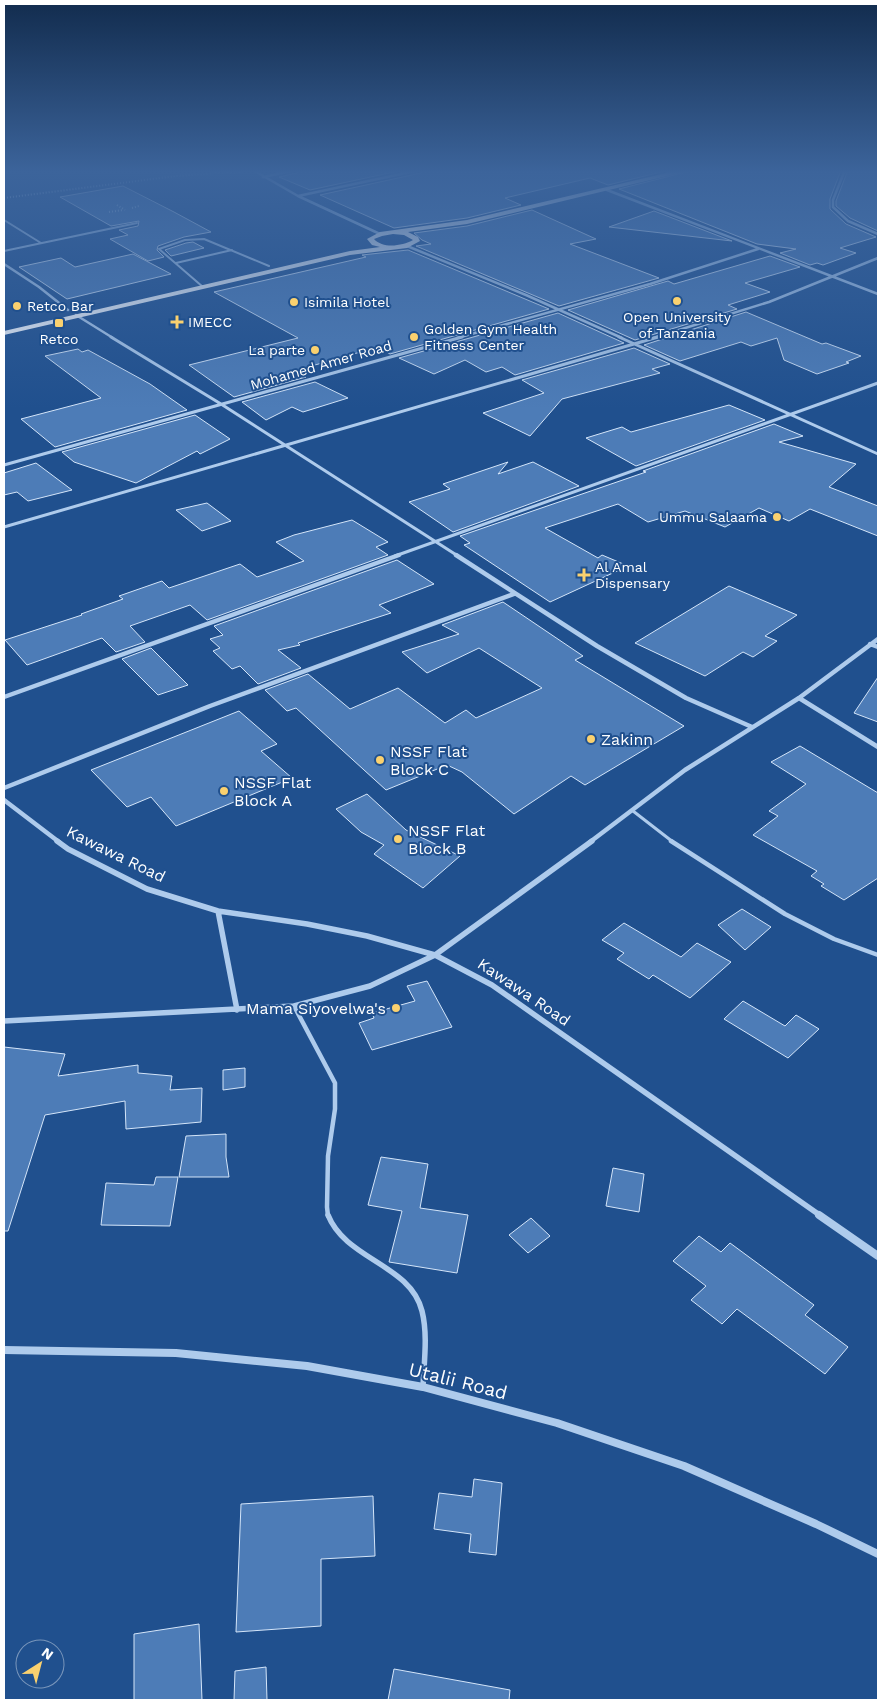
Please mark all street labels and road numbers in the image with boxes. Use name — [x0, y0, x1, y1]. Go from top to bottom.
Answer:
street label: Mohamed Amer Road — [249, 337, 393, 393]
street label: Kawawa Road — [63, 822, 169, 886]
street label: Kawawa Road — [474, 954, 574, 1030]
street label: Utalii Road — [406, 1358, 510, 1404]

